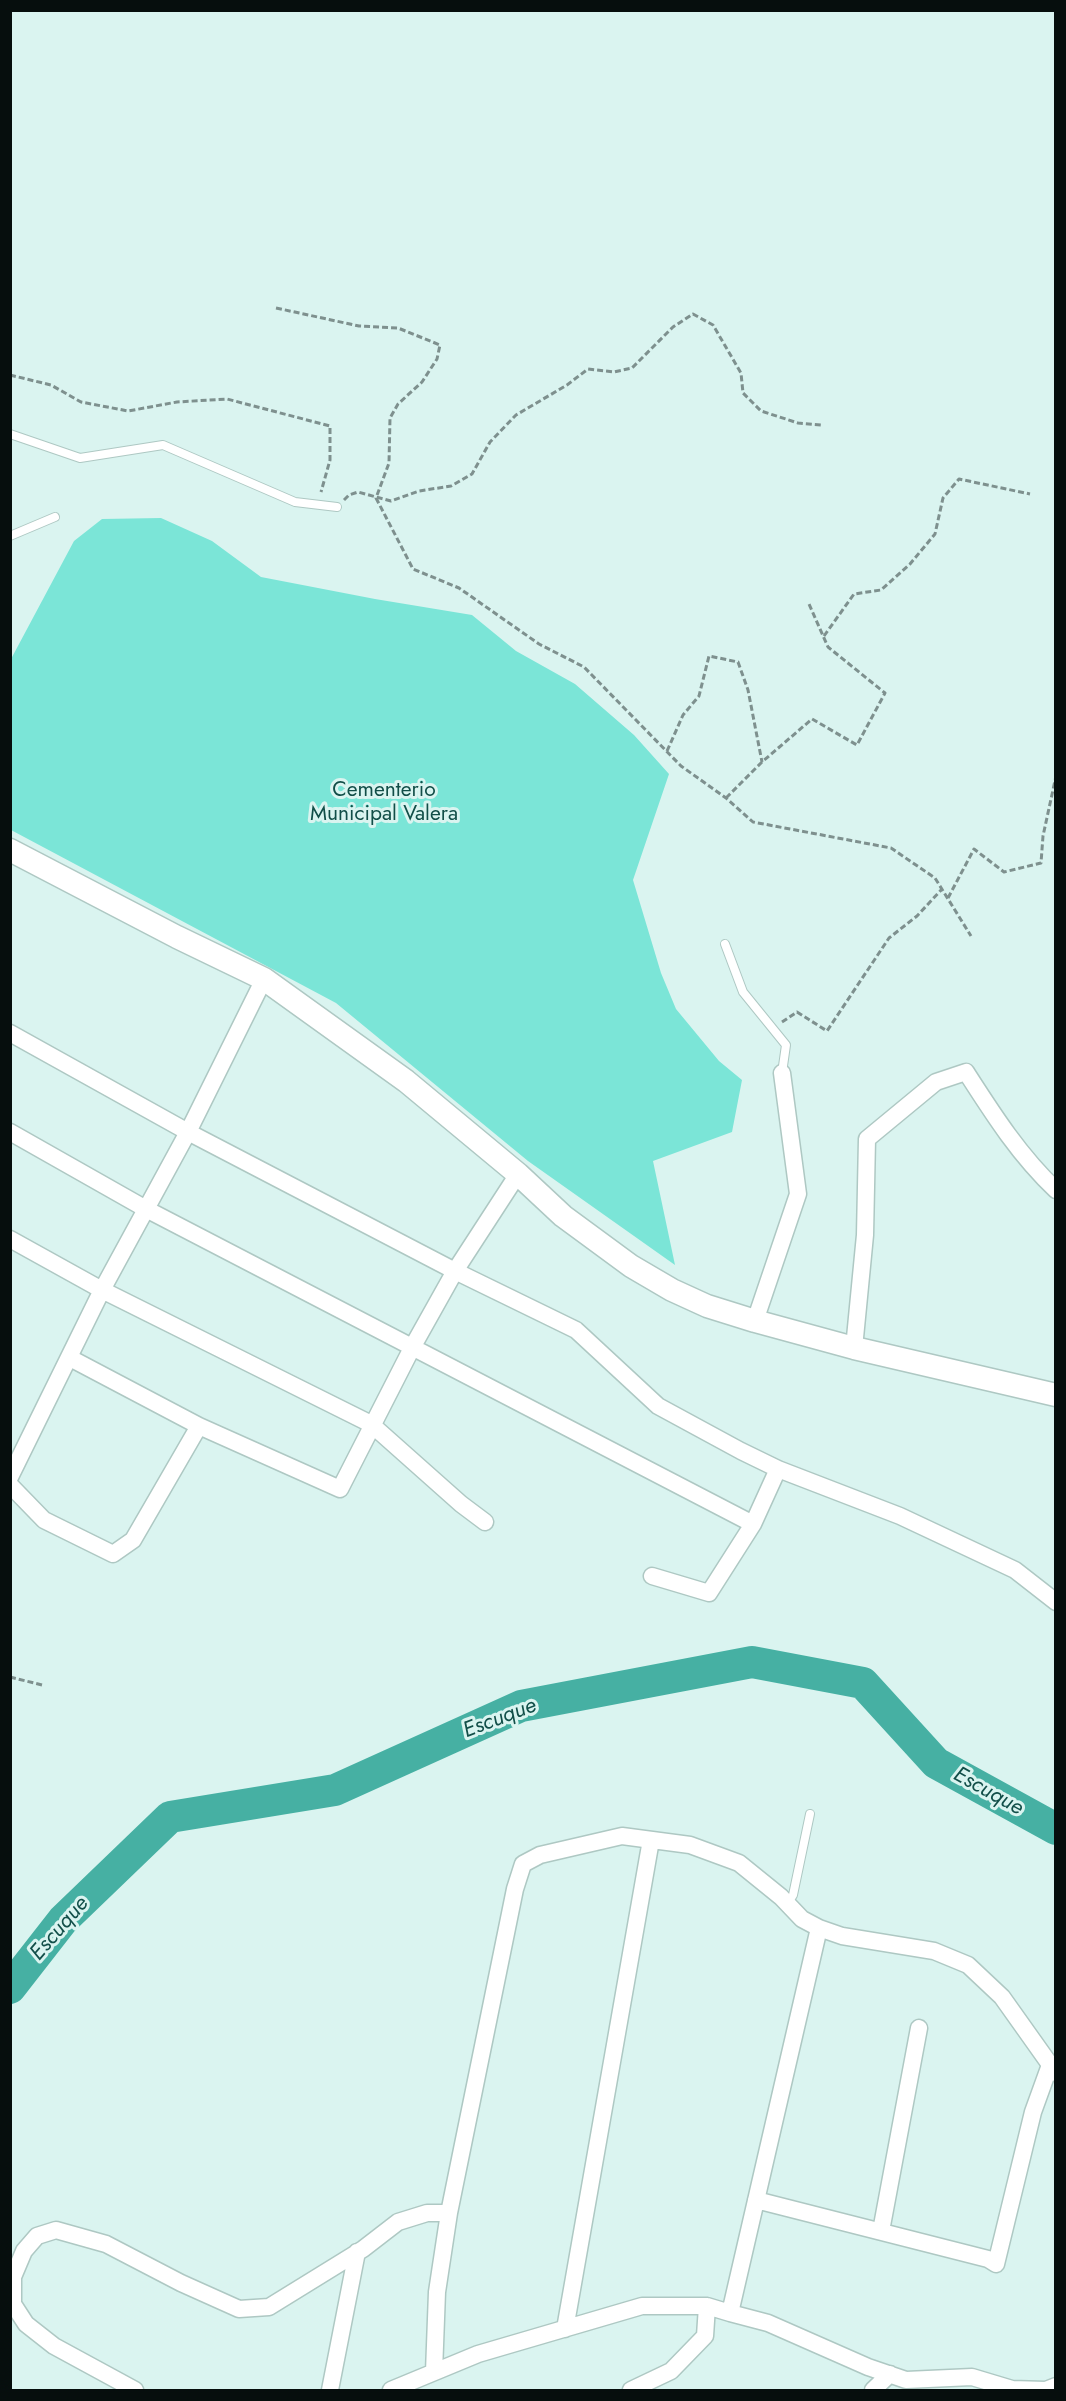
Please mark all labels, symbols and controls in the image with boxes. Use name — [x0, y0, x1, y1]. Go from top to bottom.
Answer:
park label: Cementerio Municipal Valera — [310, 778, 458, 828]
water label: Escuque — [460, 1693, 540, 1745]
water label: Escuque — [948, 1762, 1028, 1822]
water label: Escuque — [25, 1892, 95, 1966]

